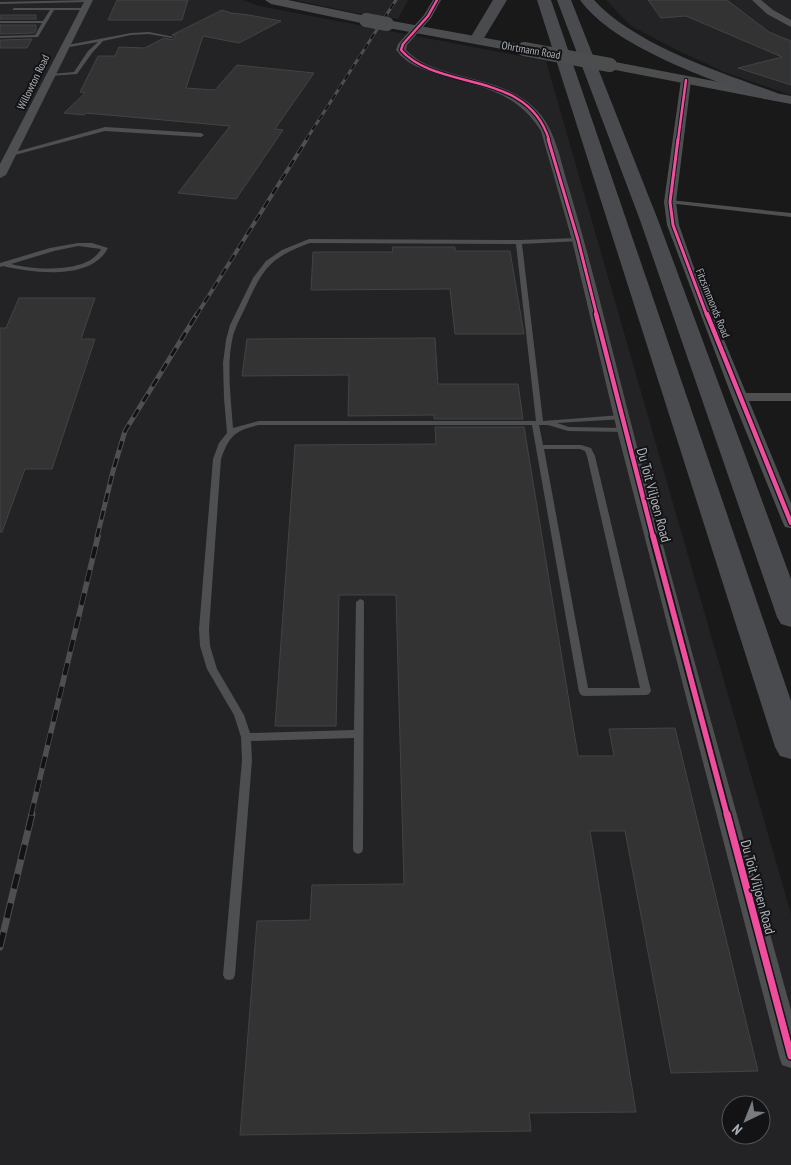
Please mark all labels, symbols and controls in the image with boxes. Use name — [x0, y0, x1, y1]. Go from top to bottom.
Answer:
street label: Ohrtmann Road — [500, 38, 562, 62]
street label: Willowton Road — [14, 52, 52, 112]
street label: Fitzsimmonds Road — [693, 266, 733, 340]
street label: Du Toit Viljoen Road — [633, 446, 675, 544]
street label: Du Toit Viljoen Road — [737, 838, 779, 936]
north arrow — [721, 1095, 771, 1145]
text: N — [728, 1120, 746, 1139]

